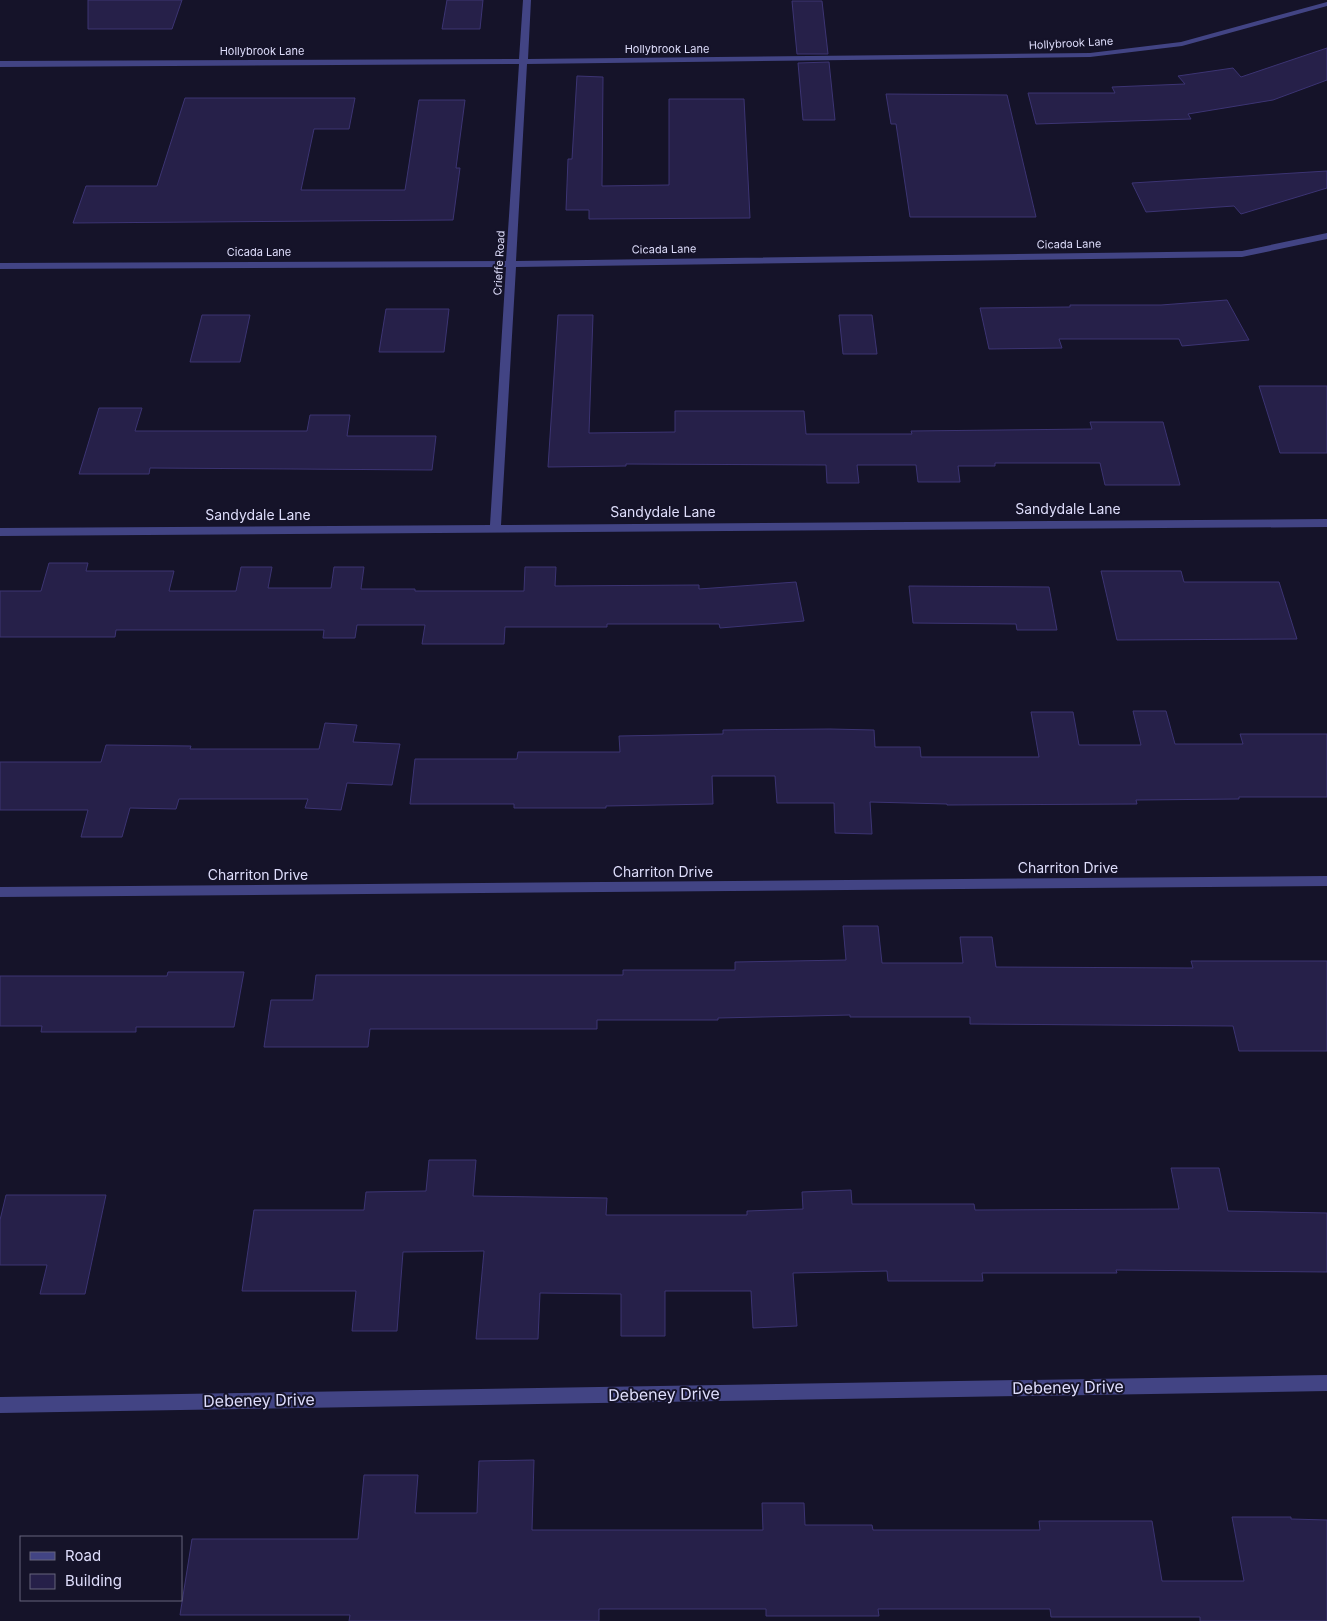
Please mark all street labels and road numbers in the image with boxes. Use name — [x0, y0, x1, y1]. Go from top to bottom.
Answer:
street label: Hollybrook Lane — [1028, 34, 1114, 52]
street label: Hollybrook Lane — [625, 42, 709, 56]
street label: Hollybrook Lane — [220, 44, 304, 58]
street label: Crieffe Road — [490, 230, 508, 296]
street label: Cicada Lane — [1037, 236, 1101, 252]
street label: Cicada Lane — [632, 241, 696, 257]
street label: Cicada Lane — [227, 245, 291, 259]
street label: Sandydale Lane — [1015, 500, 1121, 517]
street label: Sandydale Lane — [610, 503, 716, 520]
street label: Sandydale Lane — [205, 506, 311, 523]
street label: Charriton Drive — [1018, 859, 1118, 876]
street label: Charriton Drive — [613, 863, 713, 880]
street label: Charriton Drive — [208, 866, 308, 883]
street label: Debeney Drive — [1012, 1376, 1124, 1398]
street label: Debeney Drive — [608, 1383, 720, 1405]
street label: Debeney Drive — [203, 1389, 315, 1411]

